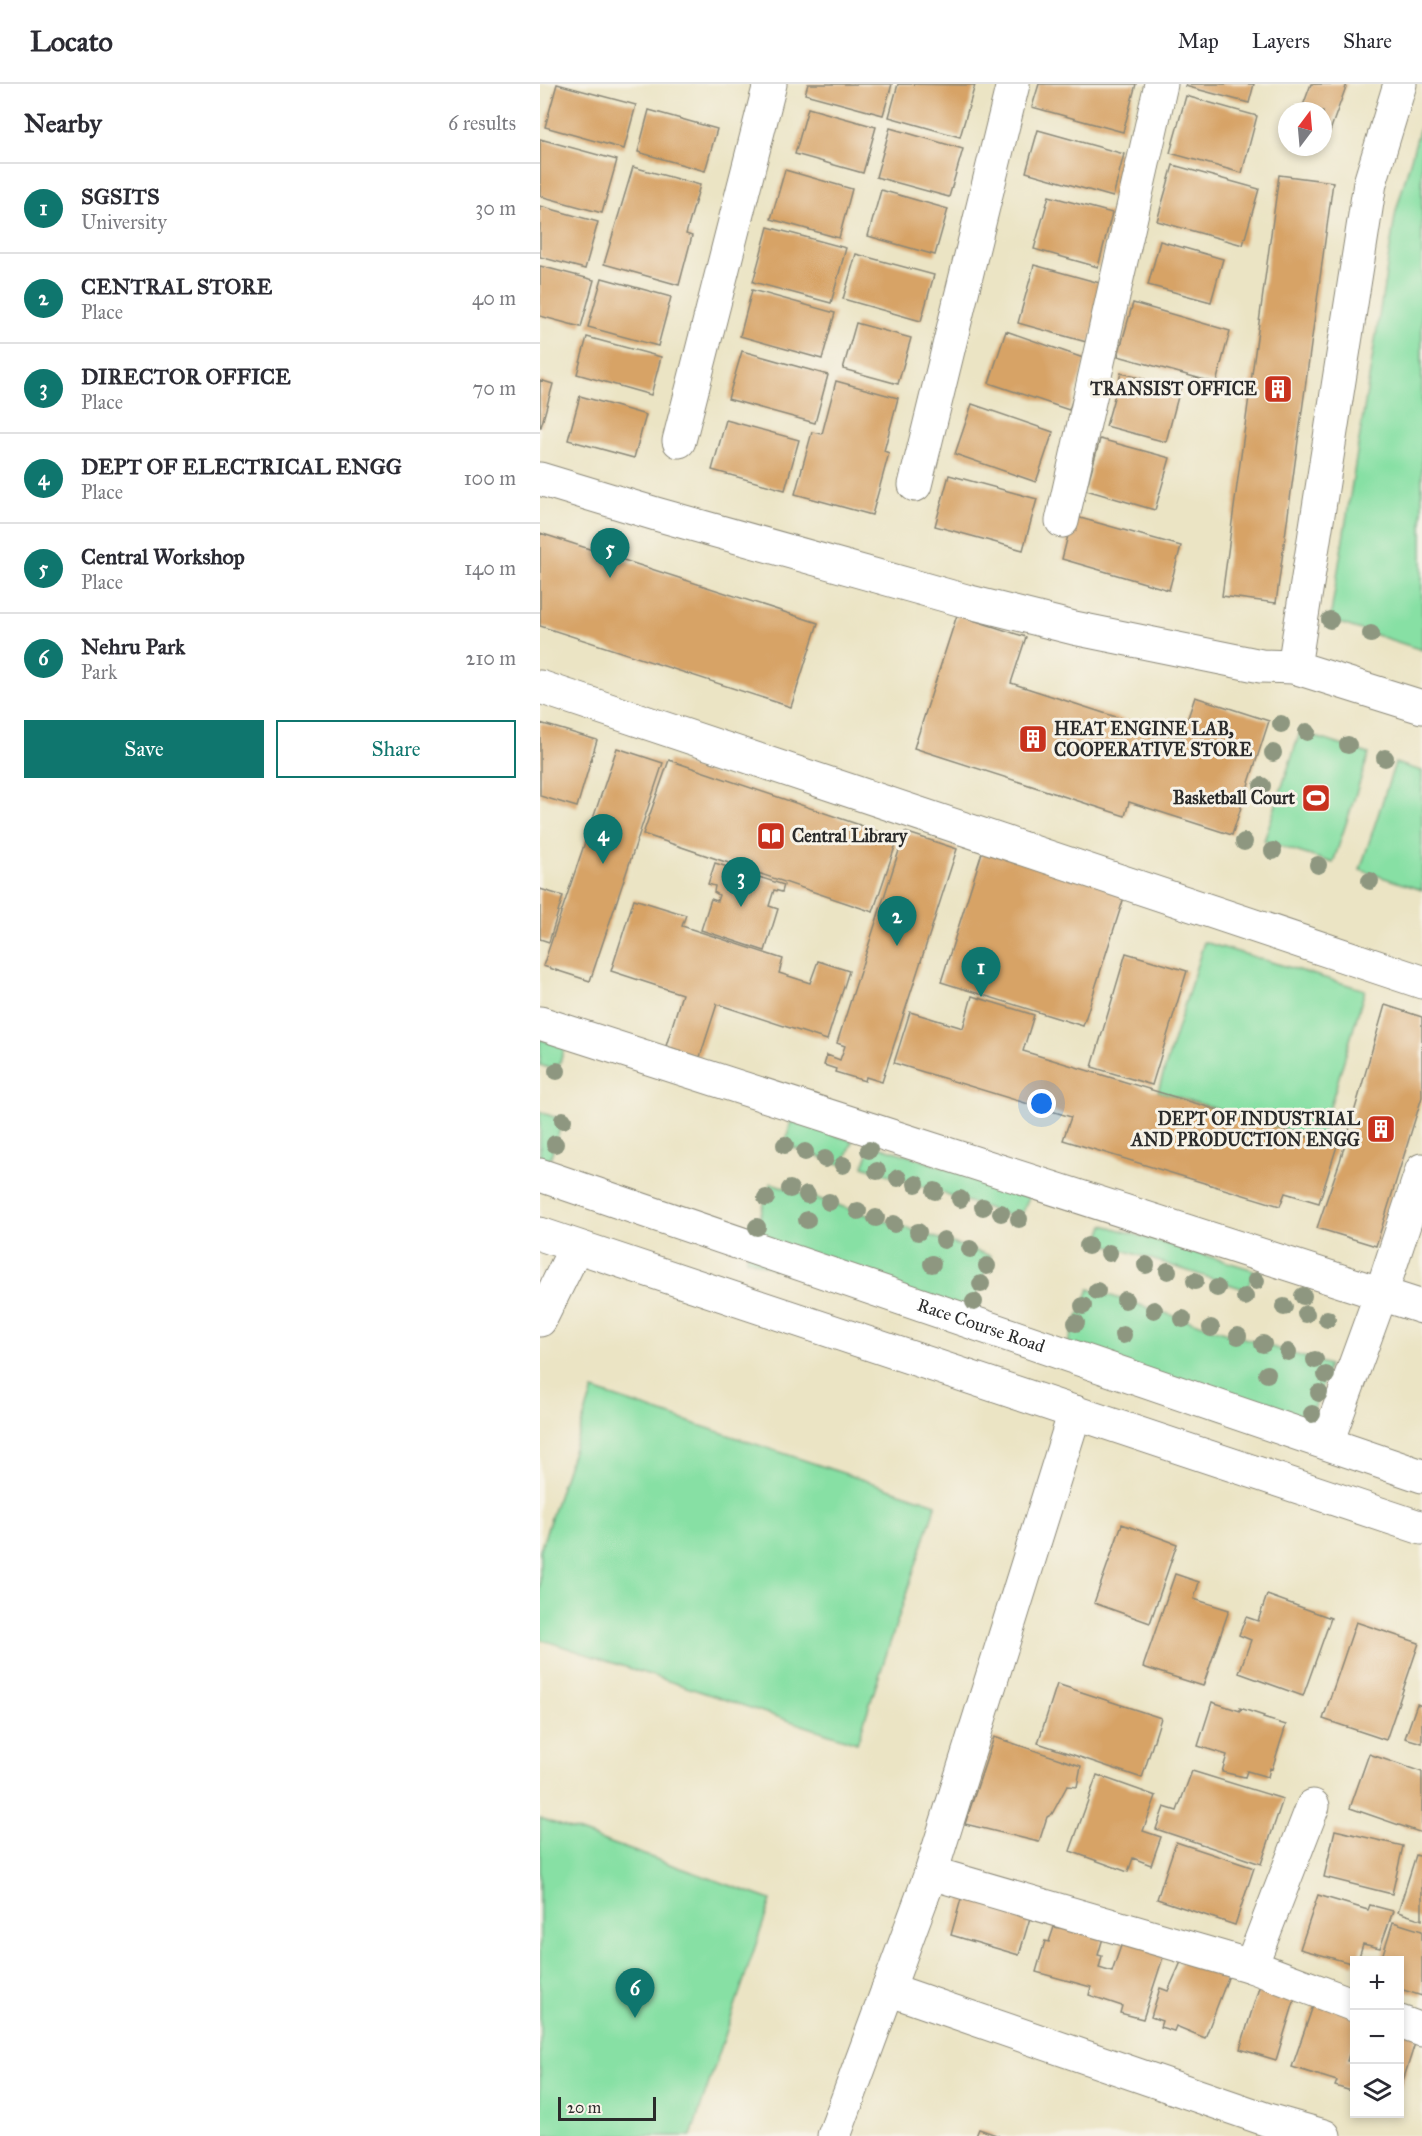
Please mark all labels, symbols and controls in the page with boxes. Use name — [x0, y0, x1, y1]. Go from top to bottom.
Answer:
text: Locato — [30, 24, 113, 59]
text: Map — [1178, 28, 1219, 54]
text: Layers — [1252, 28, 1310, 54]
text: Share — [1343, 28, 1392, 54]
north arrow — [1278, 102, 1332, 156]
text: Nearby — [24, 107, 102, 139]
text: 6 results — [448, 111, 516, 135]
text: SGSITS — [81, 183, 160, 210]
text: 1 — [40, 196, 47, 220]
text: 30 m — [475, 196, 516, 220]
text: University — [81, 210, 167, 234]
text: CENTRAL STORE — [81, 273, 272, 300]
text: 2 — [39, 286, 48, 310]
text: 40 m — [472, 286, 516, 310]
text: Place — [81, 300, 123, 324]
text: DIRECTOR OFFICE — [81, 363, 291, 390]
building icon: TRANSIST OFFICE — [1262, 373, 1294, 405]
text: 3 — [40, 376, 48, 400]
text: 70 m — [473, 376, 516, 400]
place label: TRANSIST OFFICE — [1089, 378, 1257, 400]
text: Place — [81, 390, 123, 414]
text: DEPT OF ELECTRICAL ENGG — [81, 453, 402, 480]
text: 4 — [38, 466, 49, 490]
text: 100 m — [464, 466, 516, 490]
text: Place — [81, 480, 123, 504]
pin: 5 — [590, 528, 630, 578]
text: Central Workshop — [81, 543, 245, 570]
text: 5 — [39, 556, 48, 580]
text: 140 m — [464, 556, 516, 580]
text: Place — [81, 570, 123, 594]
text: Nehru Park — [81, 633, 185, 660]
text: 6 — [38, 646, 49, 670]
text: 210 m — [466, 646, 516, 670]
text: Park — [81, 660, 117, 684]
place label: HEAT ENGINE LAB, COOPERATIVE STORE — [1054, 718, 1252, 761]
button: Save — [24, 720, 264, 778]
button: Share — [276, 720, 516, 778]
building icon: HEAT ENGINE LAB, COOPERATIVE STORE — [1017, 723, 1049, 755]
sports icon: Basketball Court — [1300, 782, 1332, 814]
place label: Basketball Court — [1173, 787, 1296, 809]
pin: 4 — [584, 814, 622, 864]
library icon: Central Library — [755, 820, 787, 852]
place label: Central Library — [792, 825, 909, 848]
pin: 3 — [722, 858, 760, 907]
pin: 2 — [878, 896, 916, 946]
pin: 1 — [962, 948, 1000, 997]
your location — [1027, 1089, 1056, 1118]
place label: DEPT OF INDUSTRIAL AND PRODUCTION ENGG — [1130, 1108, 1361, 1151]
building icon: DEPT OF INDUSTRIAL AND PRODUCTION ENGG — [1365, 1113, 1397, 1145]
street label: Race Course Road — [914, 1294, 1048, 1357]
map controls — [1350, 1956, 1404, 2118]
button: + — [1350, 1956, 1404, 2010]
pin: 6 — [616, 1968, 655, 2018]
button: − — [1350, 2010, 1404, 2064]
button: layers — [1350, 2064, 1404, 2118]
scale bar — [558, 2094, 656, 2122]
text: 20 m — [567, 2098, 601, 2117]

